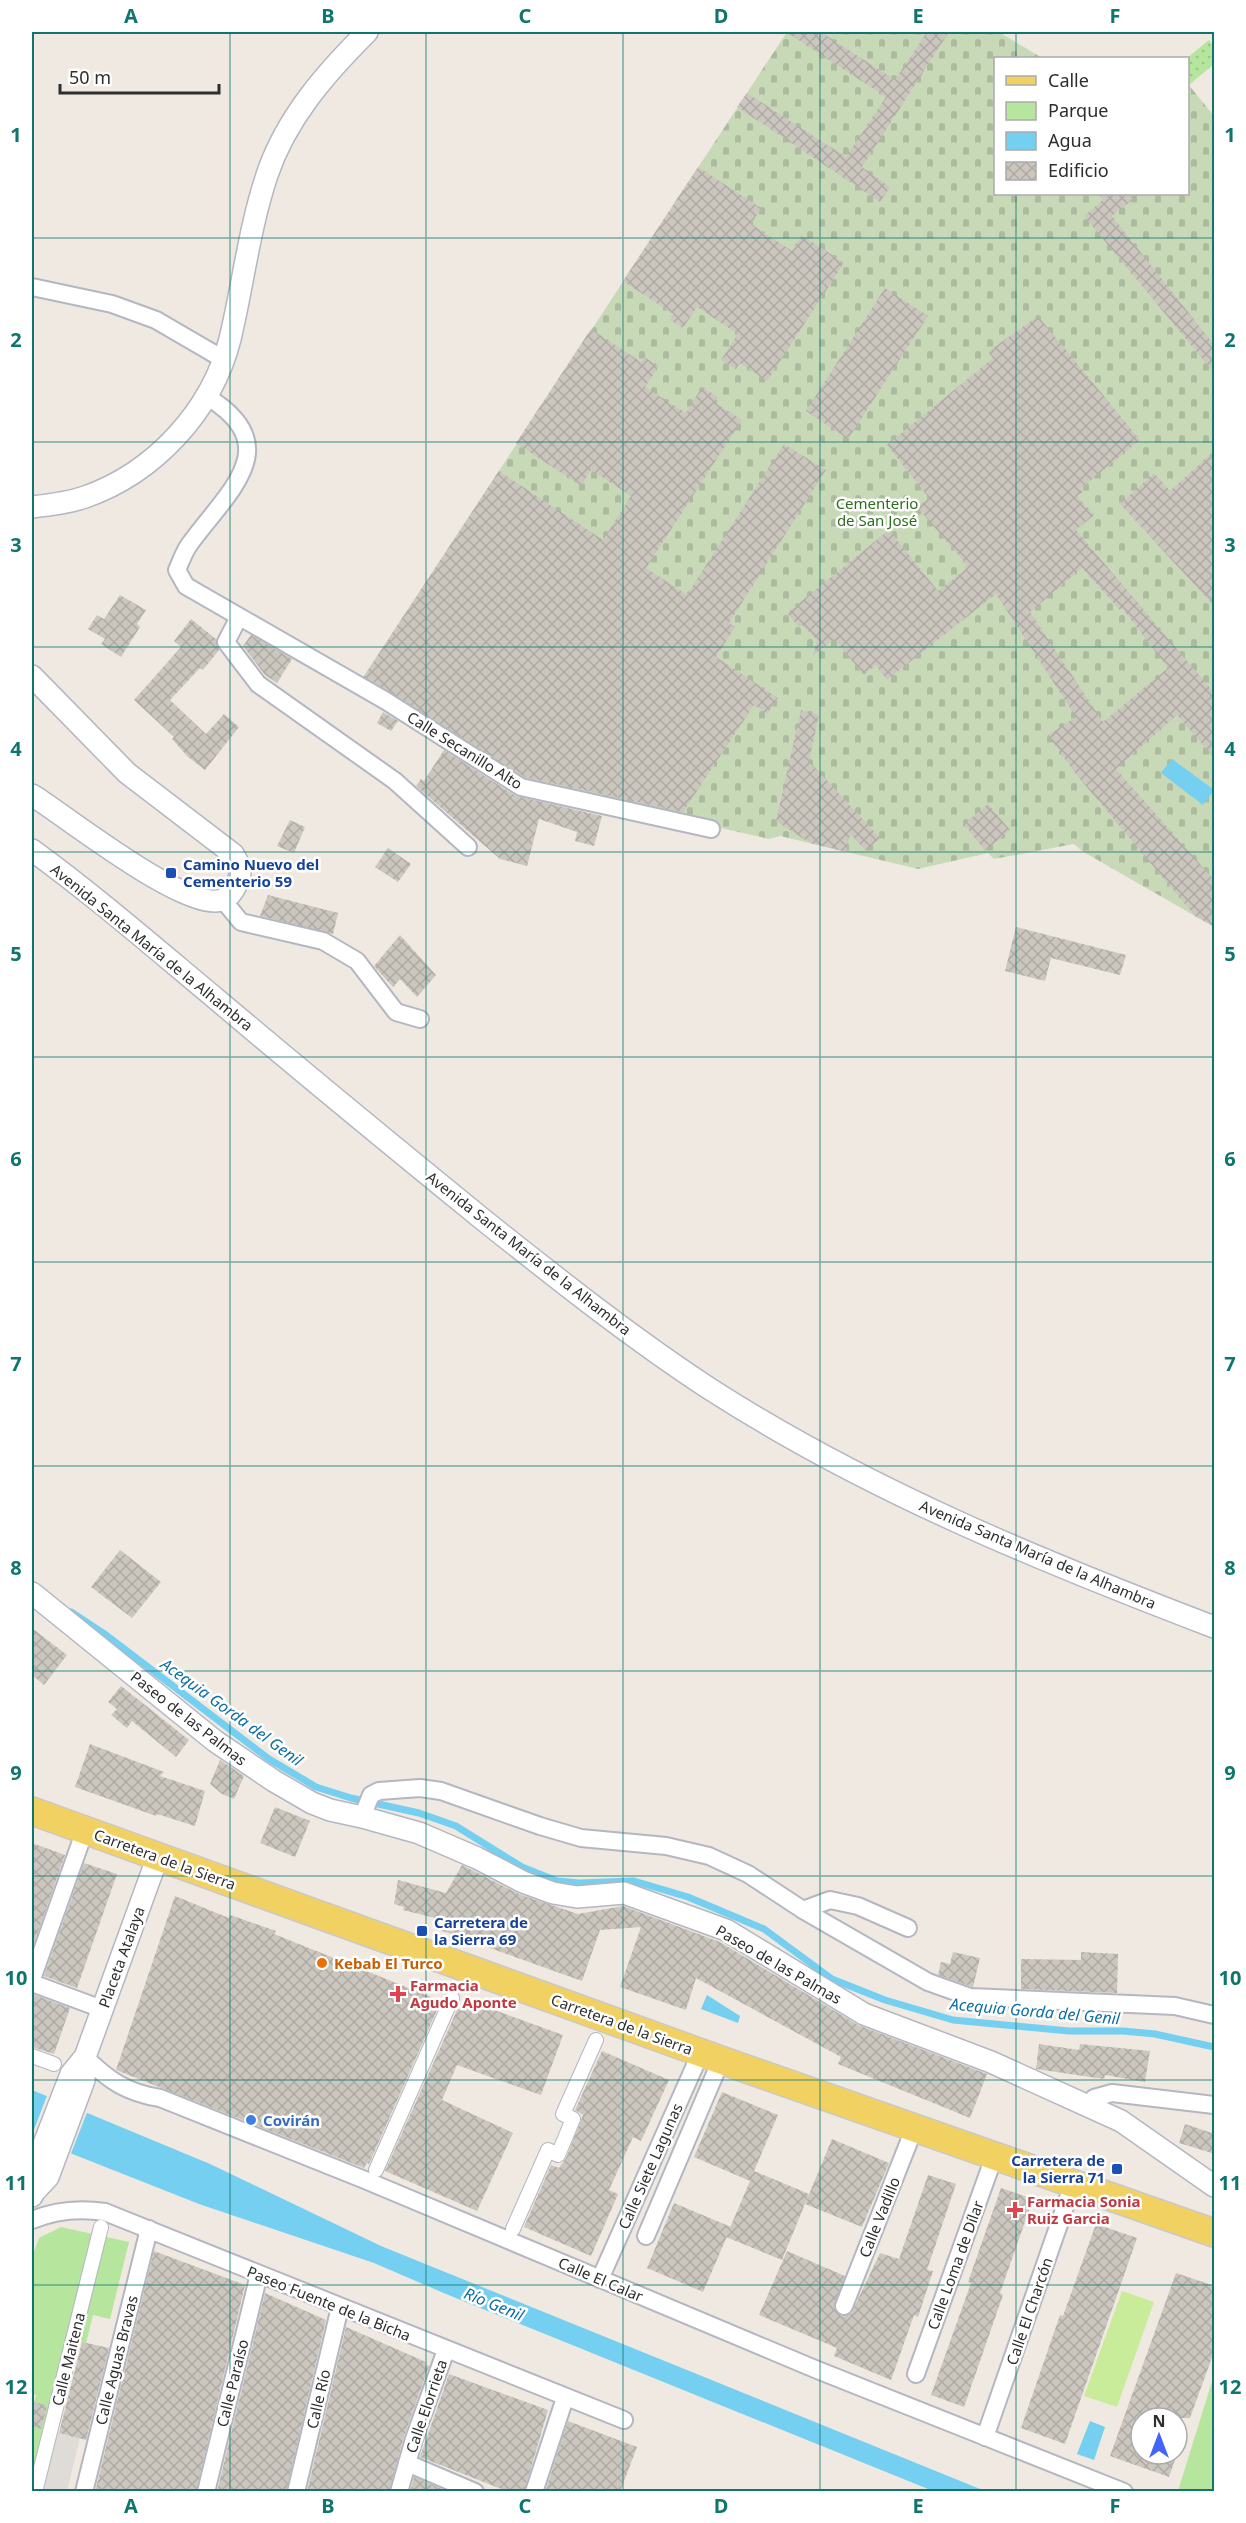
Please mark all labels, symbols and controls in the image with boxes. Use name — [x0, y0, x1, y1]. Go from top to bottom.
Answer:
text: A — [124, 2, 138, 29]
text: B — [321, 2, 335, 29]
text: C — [519, 2, 532, 29]
text: D — [714, 2, 728, 29]
text: E — [912, 2, 924, 29]
text: F — [1110, 2, 1120, 29]
scale bar — [60, 57, 219, 95]
legend — [994, 57, 1189, 195]
text: 50 m — [69, 65, 111, 89]
text: Calle — [1048, 68, 1089, 92]
text: Parque — [1048, 98, 1108, 122]
text: 1 — [10, 121, 22, 148]
text: 1 — [1224, 121, 1236, 148]
text: Agua — [1048, 128, 1092, 152]
text: Edificio — [1048, 158, 1109, 182]
text: 2 — [10, 326, 22, 353]
text: 2 — [1224, 326, 1236, 353]
park label: Cementerio de San José — [836, 493, 918, 530]
text: 3 — [10, 531, 22, 558]
text: 3 — [1224, 531, 1236, 558]
street label: Calle Secanillo Alto — [404, 707, 526, 793]
text: 4 — [10, 735, 22, 762]
text: 4 — [1224, 735, 1236, 762]
place label: Camino Nuevo del Cementerio 59 — [183, 854, 319, 891]
street label: Avenida Santa María de la Alhambra — [47, 859, 257, 1035]
marker: Camino Nuevo del Cementerio 59 — [164, 866, 178, 880]
text: 5 — [10, 940, 22, 967]
text: 5 — [1224, 940, 1236, 967]
text: 6 — [10, 1145, 22, 1172]
text: 6 — [1224, 1145, 1236, 1172]
street label: Avenida Santa María de la Alhambra — [422, 1167, 636, 1339]
text: 7 — [10, 1350, 22, 1377]
text: 7 — [1224, 1350, 1236, 1377]
street label: Avenida Santa María de la Alhambra — [917, 1495, 1159, 1613]
text: 8 — [10, 1554, 22, 1581]
text: 8 — [1224, 1554, 1236, 1581]
water label: Acequia Gorda del Genil — [156, 1652, 308, 1771]
street label: Paseo de las Palmas — [127, 1666, 251, 1770]
text: 9 — [10, 1759, 22, 1786]
text: 9 — [1224, 1759, 1236, 1786]
street label: Carretera de la Sierra — [91, 1824, 239, 1894]
street label: Placeta Atalaya — [93, 1904, 149, 2010]
place label: Carretera de la Sierra 69 — [434, 1912, 528, 1949]
street label: Paseo de las Palmas — [712, 1920, 846, 2008]
marker: Carretera de la Sierra 69 — [415, 1924, 429, 1938]
place label: Kebab El Turco — [334, 1953, 443, 1973]
marker: Kebab El Turco — [315, 1956, 329, 1970]
text: 10 — [5, 1964, 27, 1991]
text: 10 — [1219, 1964, 1241, 1991]
place label: Farmacia Agudo Aponte — [410, 1975, 517, 2012]
marker: Farmacia Agudo Aponte — [391, 1987, 405, 2001]
street label: Carretera de la Sierra — [548, 1989, 696, 2059]
water label: Acequia Gorda del Genil — [948, 1993, 1122, 2029]
street label: Calle Siete Lagunas — [613, 2100, 687, 2232]
place label: Covirán — [263, 2110, 320, 2130]
marker: Covirán — [244, 2113, 258, 2127]
place label: Carretera de la Sierra 71 — [1011, 2150, 1105, 2187]
marker: Carretera de la Sierra 71 — [1110, 2162, 1124, 2176]
text: 11 — [5, 2169, 27, 2196]
text: 11 — [1219, 2169, 1241, 2196]
street label: Calle Vadillo — [854, 2174, 904, 2260]
place label: Farmacia Sonia Ruiz Garcia — [1027, 2191, 1141, 2228]
street label: Calle Loma de Dílar — [922, 2198, 988, 2332]
marker: Farmacia Sonia Ruiz Garcia — [1008, 2203, 1022, 2217]
street label: Calle El Calar — [555, 2252, 647, 2306]
street label: Calle El Charcón — [1001, 2254, 1057, 2368]
street label: Paseo Fuente de la Bicha — [244, 2261, 414, 2345]
water label: Río Genil — [461, 2282, 528, 2326]
street label: Calle Aguas Bravas — [90, 2293, 142, 2427]
street label: Calle Maitena — [47, 2310, 89, 2408]
street label: Calle Paraíso — [211, 2337, 253, 2429]
street label: Calle Elorrieta — [401, 2356, 451, 2456]
street label: Calle Río — [301, 2367, 335, 2431]
text: 12 — [5, 2373, 27, 2400]
text: 12 — [1219, 2373, 1241, 2400]
north arrow — [1129, 2406, 1189, 2466]
text: N — [1152, 2410, 1166, 2432]
text: A — [124, 2492, 138, 2519]
text: B — [321, 2492, 335, 2519]
text: C — [519, 2492, 532, 2519]
text: D — [714, 2492, 728, 2519]
text: E — [912, 2492, 924, 2519]
text: F — [1110, 2492, 1120, 2519]

